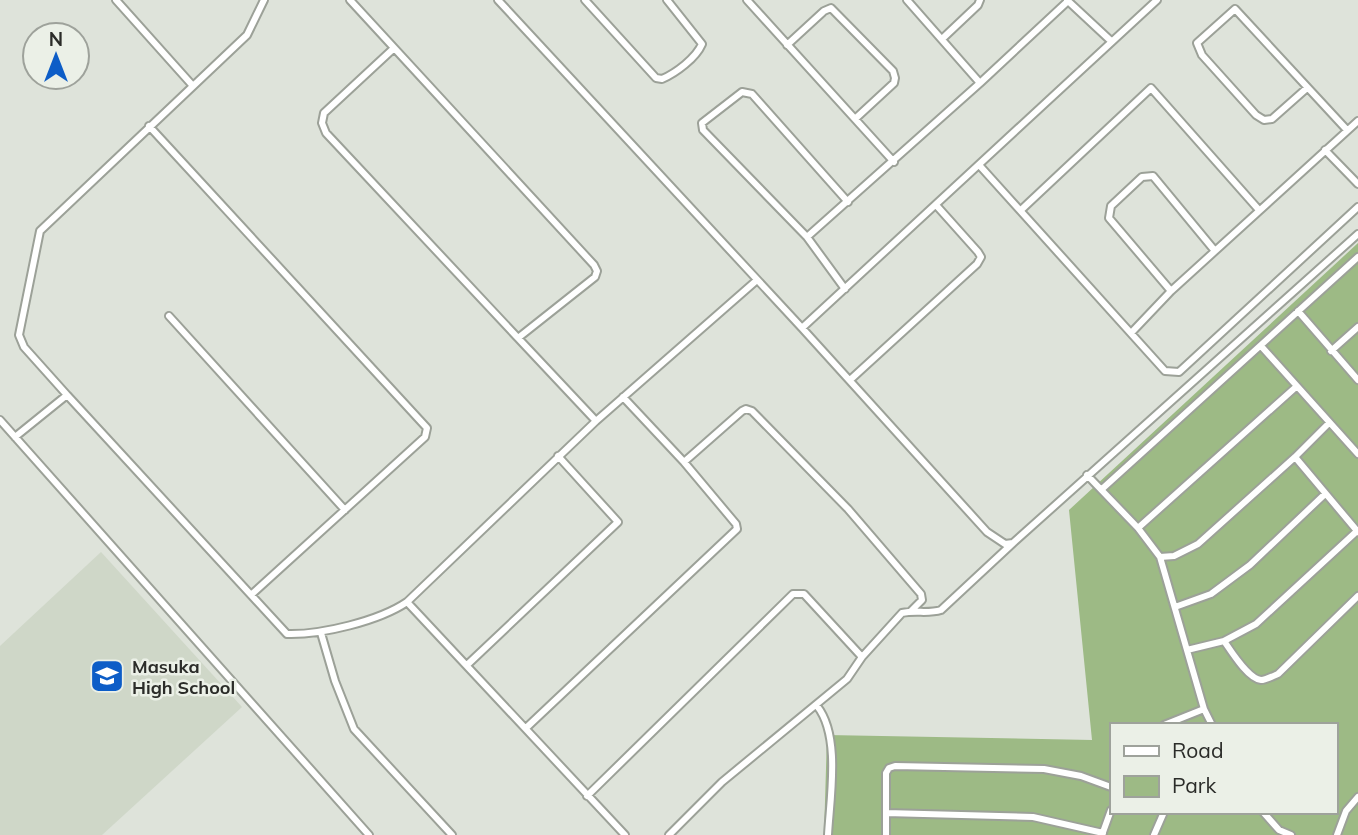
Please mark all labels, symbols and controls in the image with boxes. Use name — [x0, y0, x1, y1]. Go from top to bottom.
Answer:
north arrow — [21, 21, 91, 91]
text: N — [49, 27, 63, 51]
place label: Masuka High School — [132, 655, 235, 699]
school or university icon: Masuka High School — [88, 657, 126, 695]
legend — [1110, 723, 1337, 814]
text: Road — [1172, 737, 1223, 763]
text: Park — [1172, 772, 1216, 798]

